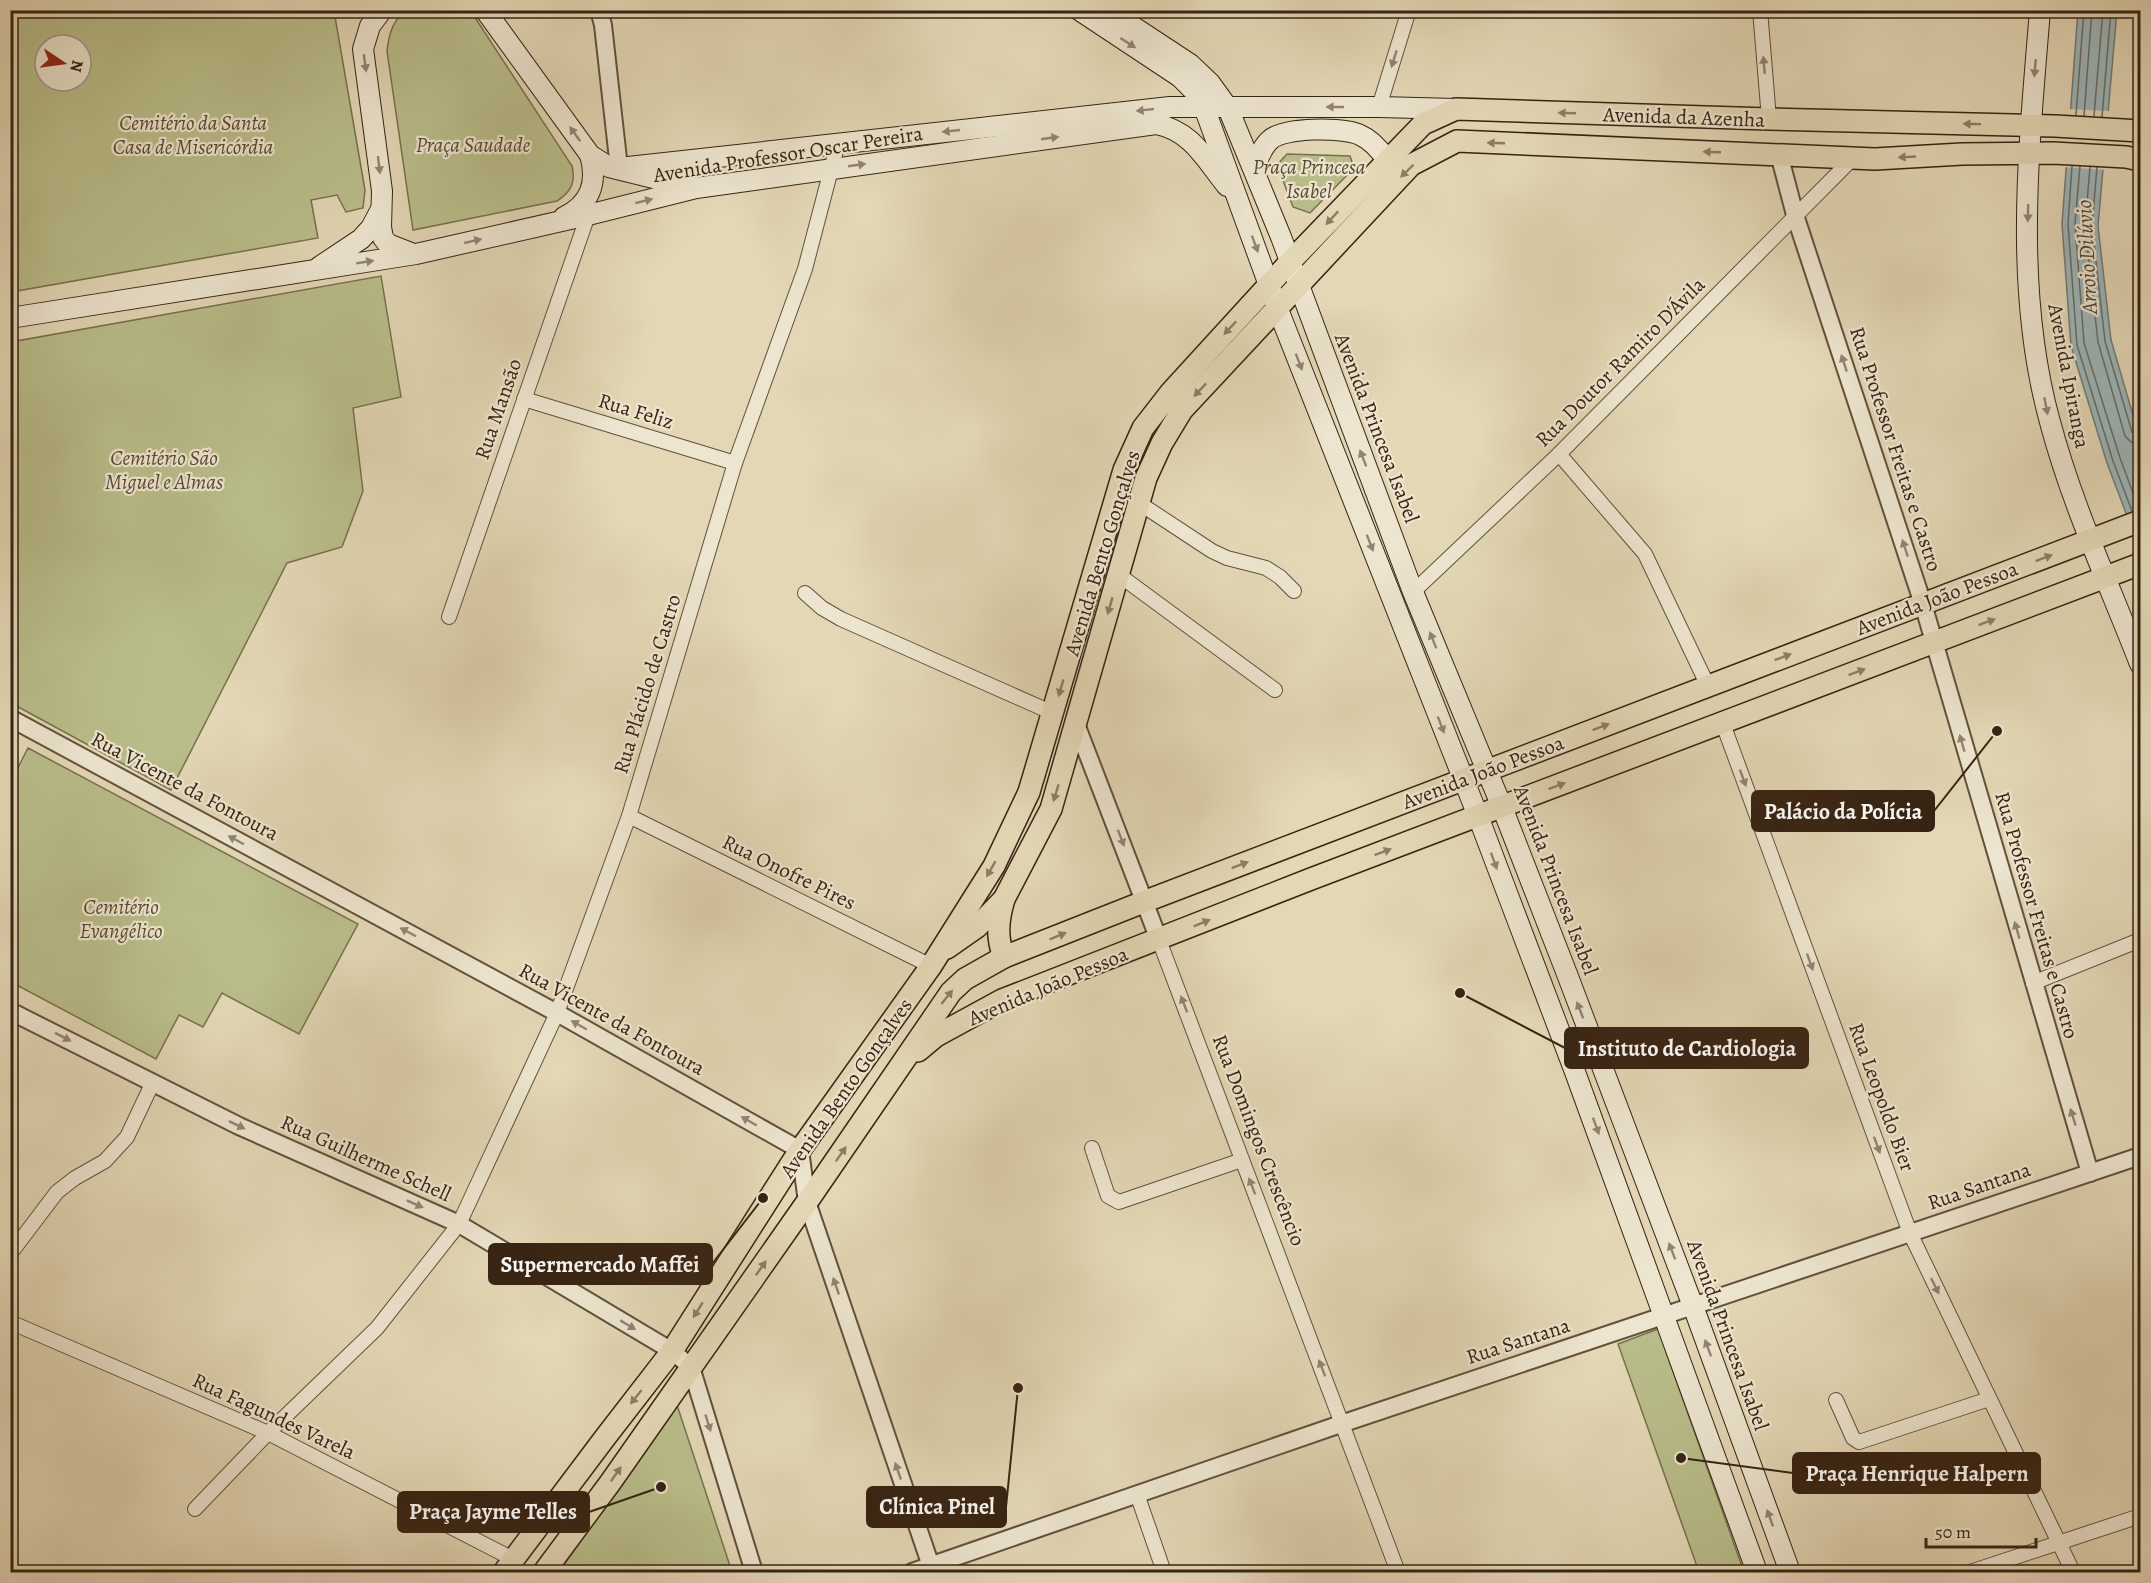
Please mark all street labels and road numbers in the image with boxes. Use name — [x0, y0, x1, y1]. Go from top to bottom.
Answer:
street label: Avenida da Azenha — [1602, 100, 1766, 134]
street label: Avenida Professor Oscar Pereira — [650, 119, 925, 189]
street label: Rua Doutor Ramiro D'Ávila — [1529, 271, 1711, 453]
street label: Avenida Ipiranga — [2041, 300, 2097, 451]
street label: Rua Professor Freitas e Castro — [1843, 323, 1949, 575]
street label: Avenida Princesa Isabel — [1328, 328, 1426, 527]
street label: Rua Mansão — [468, 355, 528, 463]
street label: Rua Feliz — [595, 386, 677, 436]
street label: Avenida Bento Gonçalves — [1057, 447, 1147, 660]
street label: Avenida João Pessoa — [1851, 554, 2022, 642]
street label: Rua Plácido de Castro — [606, 591, 688, 777]
street label: Rua Vicente da Fontoura — [86, 725, 284, 847]
street label: Avenida João Pessoa — [1397, 728, 1568, 816]
street label: Avenida Princesa Isabel — [1507, 780, 1605, 979]
street label: Rua Professor Freitas e Castro — [1988, 788, 2086, 1042]
street label: Rua Onofre Pires — [718, 828, 860, 916]
street label: Avenida João Pessoa — [963, 940, 1132, 1033]
street label: Rua Vicente da Fontoura — [514, 956, 710, 1082]
street label: Avenida Bento Gonçalves — [773, 992, 919, 1184]
street label: Rua Leopoldo Bier — [1842, 1019, 1922, 1175]
street label: Rua Domingos Crescêncio — [1206, 1030, 1312, 1250]
street label: Rua Guilherme Schell — [276, 1108, 456, 1208]
street label: Rua Santana — [1924, 1155, 2035, 1217]
street label: Avenida Princesa Isabel — [1680, 1235, 1775, 1434]
street label: Rua Santana — [1463, 1311, 1574, 1371]
street label: Rua Fagundes Varela — [188, 1366, 360, 1466]

